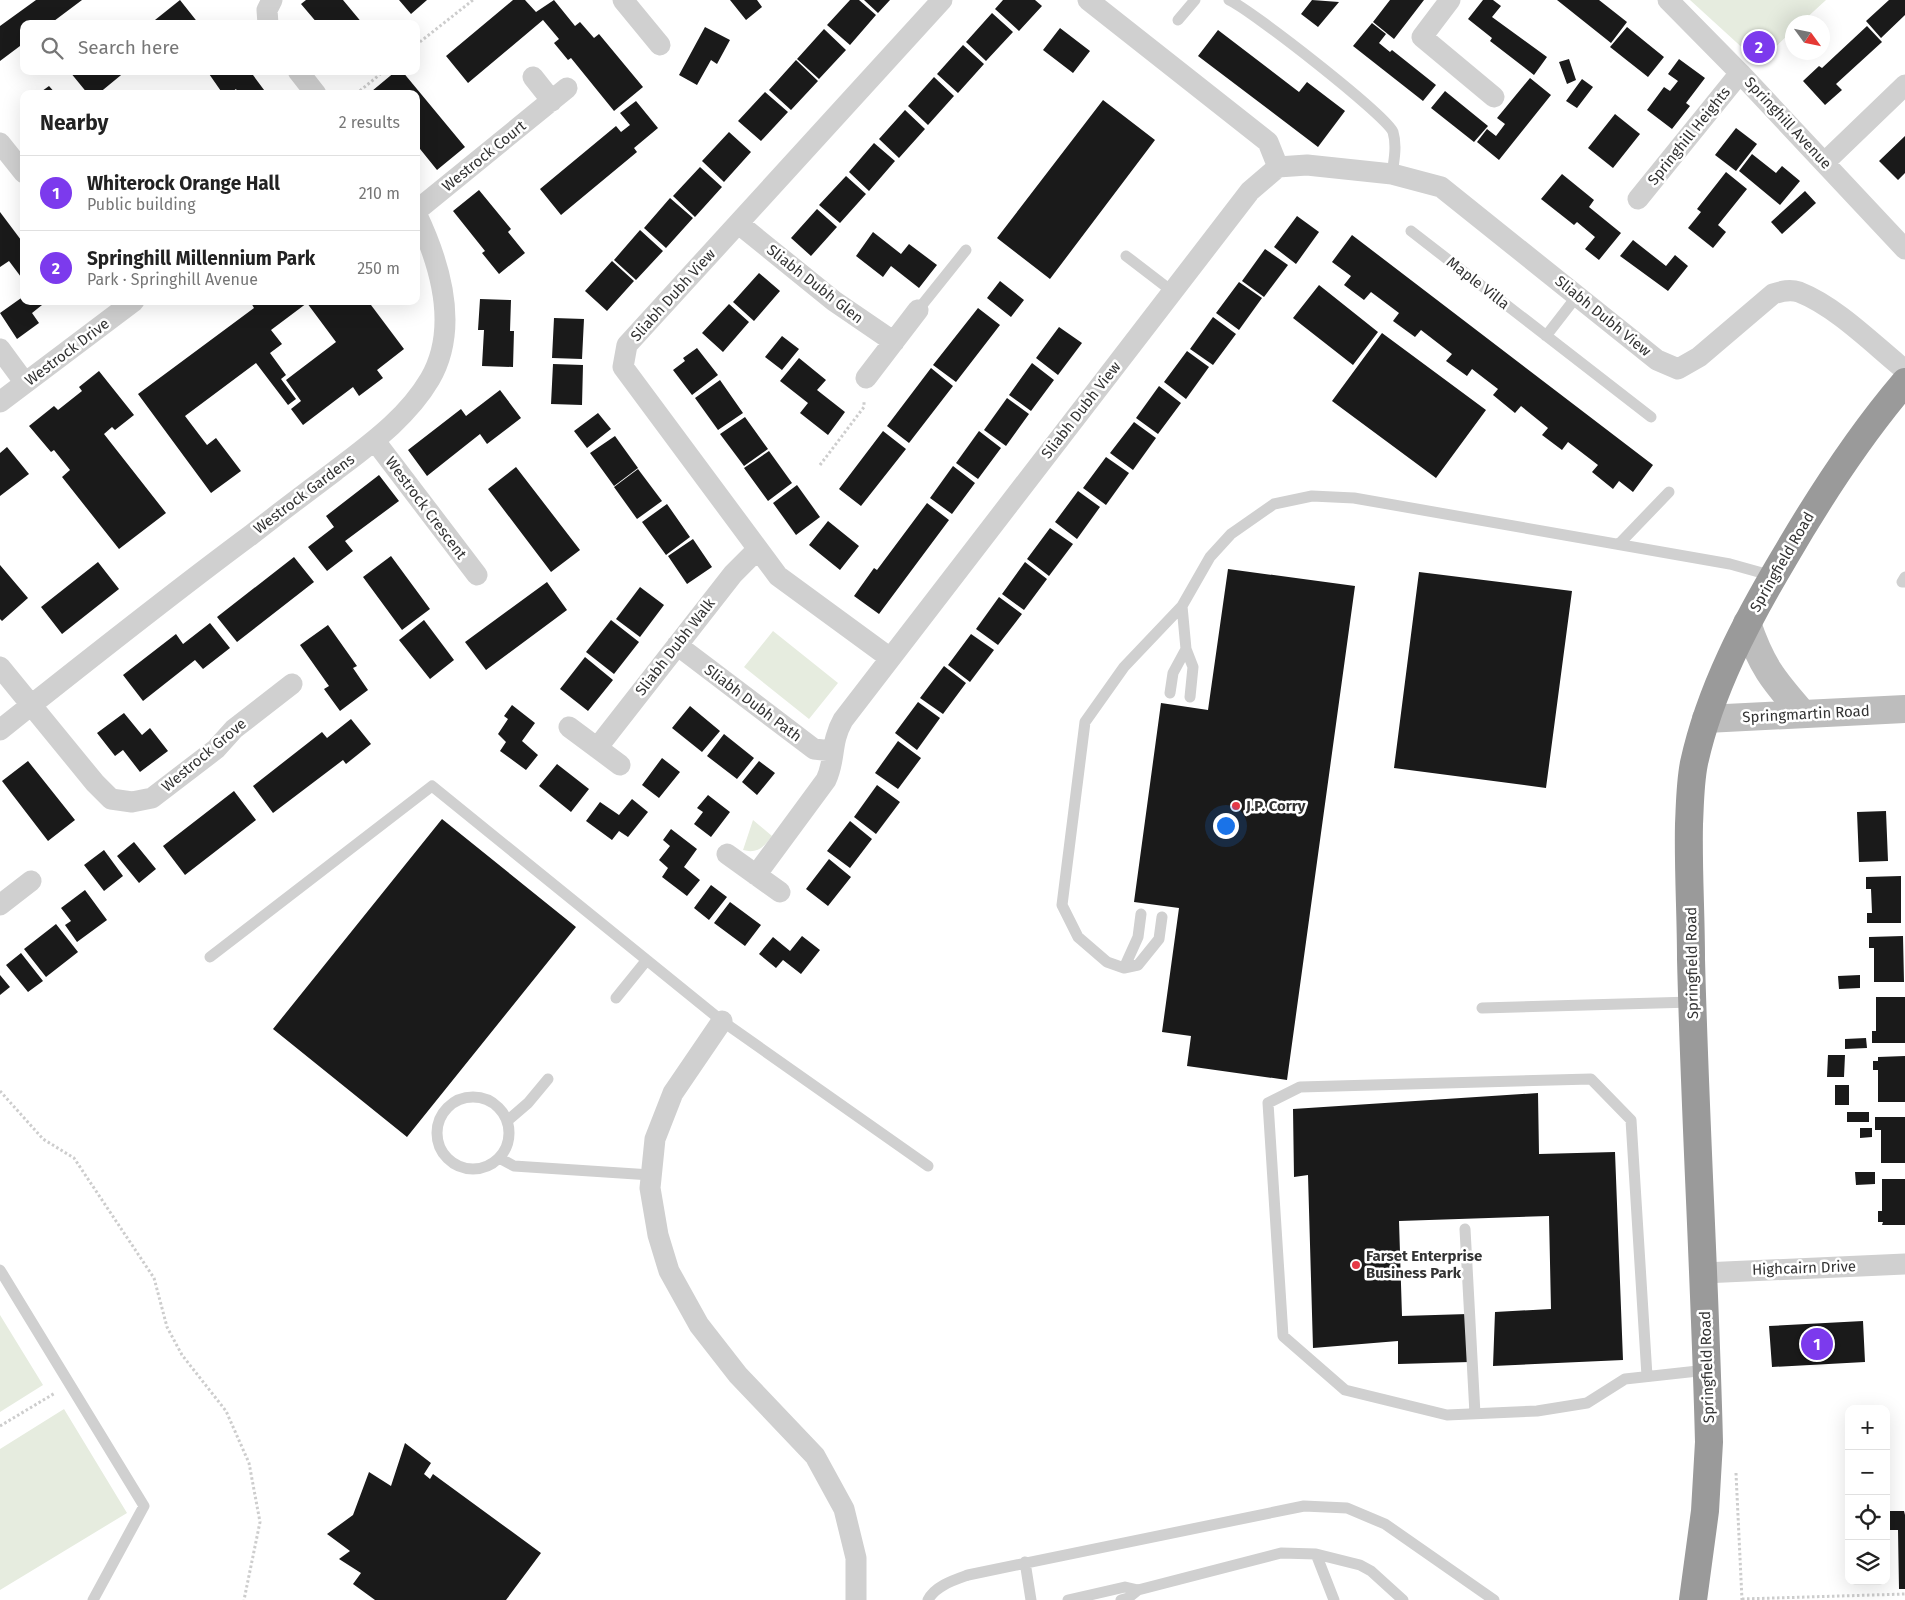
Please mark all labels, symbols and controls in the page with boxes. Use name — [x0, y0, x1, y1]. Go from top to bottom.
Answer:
north arrow — [1785, 15, 1830, 60]
search box — [20, 20, 420, 75]
pin: 2 — [1743, 28, 1775, 66]
icon: search — [38, 34, 66, 62]
text: Search here — [78, 36, 179, 59]
street label: Springhill Avenue — [1741, 73, 1835, 173]
street label: Springhill Heights — [1644, 83, 1734, 189]
text: Nearby — [40, 110, 108, 136]
text: 2 results — [339, 113, 400, 132]
street label: Westrock Court — [438, 116, 530, 195]
text: Whiterock Orange Hall — [87, 172, 280, 195]
text: 1 — [52, 184, 60, 203]
text: 210 m — [359, 184, 400, 203]
text: Public building — [87, 195, 195, 214]
street label: Sliabh Dubh Glen — [763, 241, 867, 327]
street label: Sliabh Dubh View — [627, 245, 719, 345]
text: Springhill Millennium Park — [87, 247, 315, 270]
street label: Maple Villa — [1443, 253, 1513, 313]
text: 2 — [52, 259, 60, 278]
text: 250 m — [357, 259, 400, 278]
text: Park · Springhill Avenue — [87, 270, 258, 289]
street label: Sliabh Dubh View — [1551, 272, 1655, 360]
street label: Westrock Drive — [21, 314, 113, 390]
street label: Sliabh Dubh View — [1038, 358, 1125, 462]
street label: Westrock Gardens — [250, 450, 358, 538]
street label: Westrock Crescent — [382, 453, 471, 563]
street label: Springfield Road — [1746, 509, 1818, 615]
street label: Sliabh Dubh Walk — [631, 594, 719, 699]
street label: Sliabh Dubh Path — [701, 661, 805, 745]
street label: Springmartin Road — [1742, 702, 1870, 726]
street label: Westrock Grove — [158, 714, 250, 796]
place label: J.P. Corry — [1245, 797, 1306, 815]
marker: J.P. Corry — [1230, 800, 1242, 812]
your location — [1213, 813, 1239, 839]
street label: Springfield Road — [1682, 907, 1702, 1019]
place label: Farset Enterprise Business Park — [1366, 1247, 1482, 1282]
street label: Highcairn Drive — [1752, 1257, 1856, 1279]
marker: Farset Enterprise Business Park — [1350, 1259, 1362, 1271]
street label: Springfield Road — [1696, 1311, 1718, 1423]
pin: 1 — [1801, 1325, 1833, 1363]
map controls — [1845, 1405, 1890, 1585]
button: + — [1845, 1405, 1890, 1450]
button: − — [1845, 1450, 1890, 1495]
button: locate — [1845, 1495, 1890, 1540]
button: layers — [1845, 1540, 1890, 1585]

